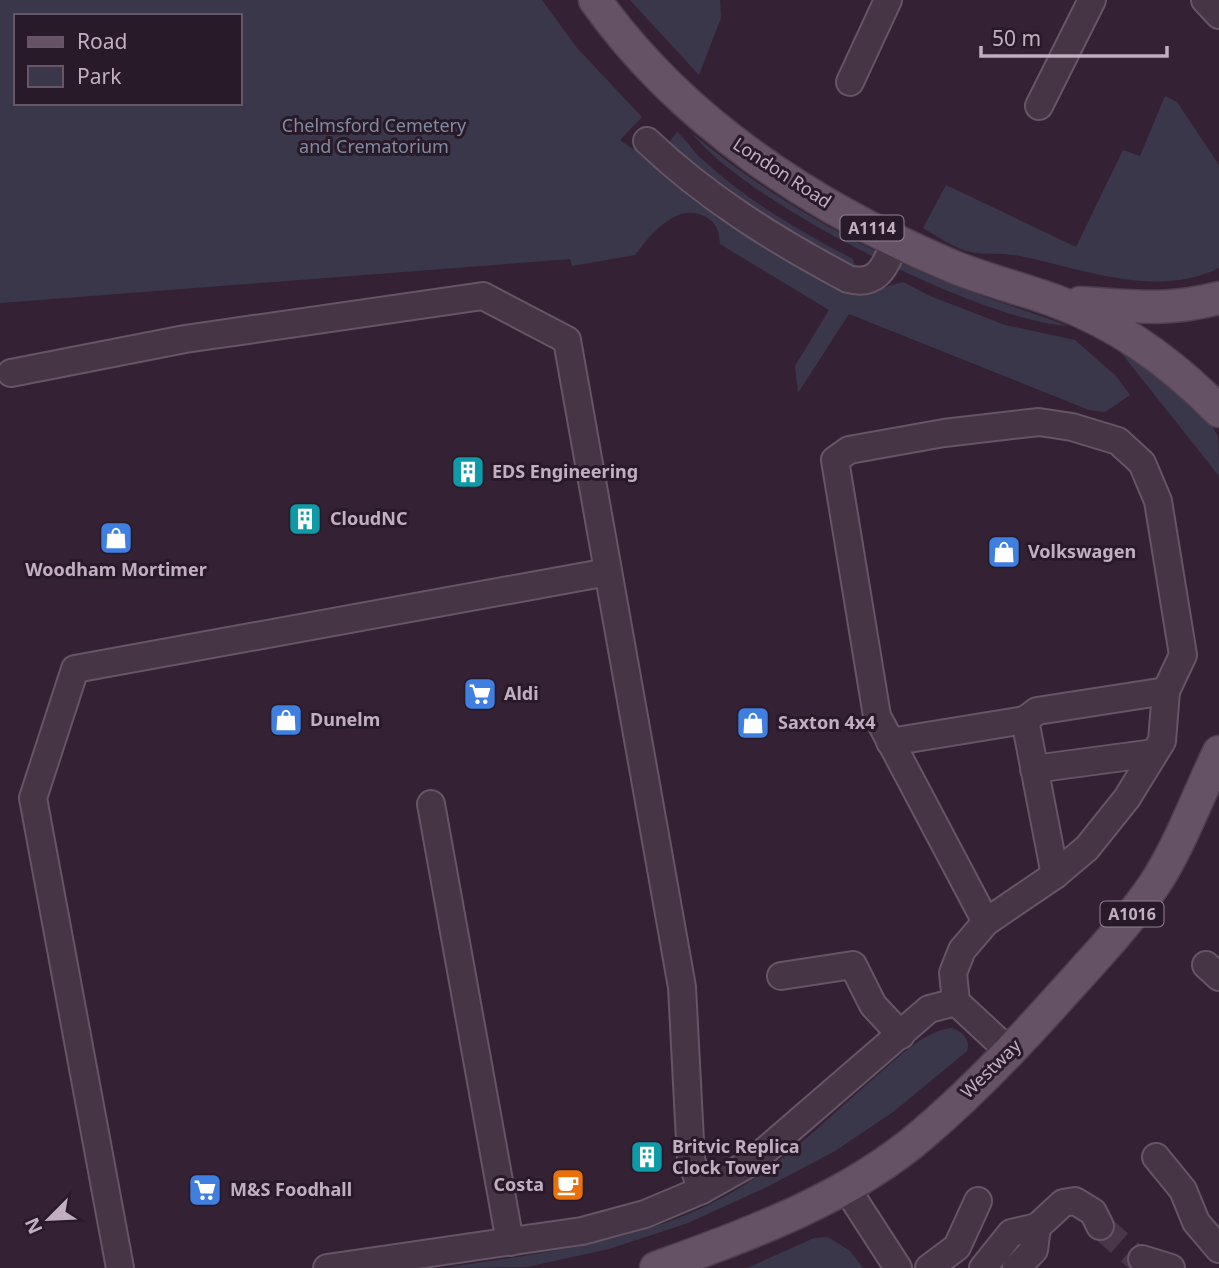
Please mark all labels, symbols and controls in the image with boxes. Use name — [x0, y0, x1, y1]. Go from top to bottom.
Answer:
legend — [14, 14, 242, 105]
scale bar — [981, 14, 1166, 58]
text: 50 m — [992, 24, 1041, 52]
text: Road — [77, 27, 127, 55]
text: Park — [77, 62, 122, 90]
park label: Chelmsford Cemetery and Crematorium — [282, 113, 467, 158]
street label: London Road — [729, 131, 836, 213]
road number: A1114 — [840, 216, 903, 240]
building icon: EDS Engineering — [449, 453, 487, 491]
place label: EDS Engineering — [492, 459, 638, 483]
building icon: CloudNC — [286, 500, 324, 538]
place label: CloudNC — [330, 506, 407, 530]
shop icon: Woodham Mortimer — [97, 519, 135, 557]
shop icon: Volkswagen — [985, 533, 1023, 571]
place label: Volkswagen — [1028, 539, 1136, 563]
place label: Woodham Mortimer — [25, 557, 207, 581]
supermarket icon: Aldi — [461, 675, 499, 713]
place label: Aldi — [504, 681, 539, 705]
shop icon: Dunelm — [267, 701, 305, 739]
shop icon: Saxton 4x4 — [734, 704, 772, 742]
place label: Dunelm — [310, 707, 380, 731]
place label: Saxton 4x4 — [778, 710, 876, 734]
road number: A1016 — [1100, 902, 1164, 926]
street label: Westway — [955, 1033, 1026, 1103]
place label: Britvic Replica Clock Tower — [672, 1134, 800, 1179]
building icon: Britvic Replica Clock Tower — [628, 1138, 666, 1176]
cafe icon: Costa — [549, 1166, 587, 1204]
supermarket icon: M&S Foodhall — [186, 1171, 224, 1209]
place label: Costa — [494, 1172, 544, 1196]
place label: M&S Foodhall — [230, 1177, 352, 1201]
north arrow — [14, 1184, 84, 1254]
text: N — [18, 1214, 48, 1238]

